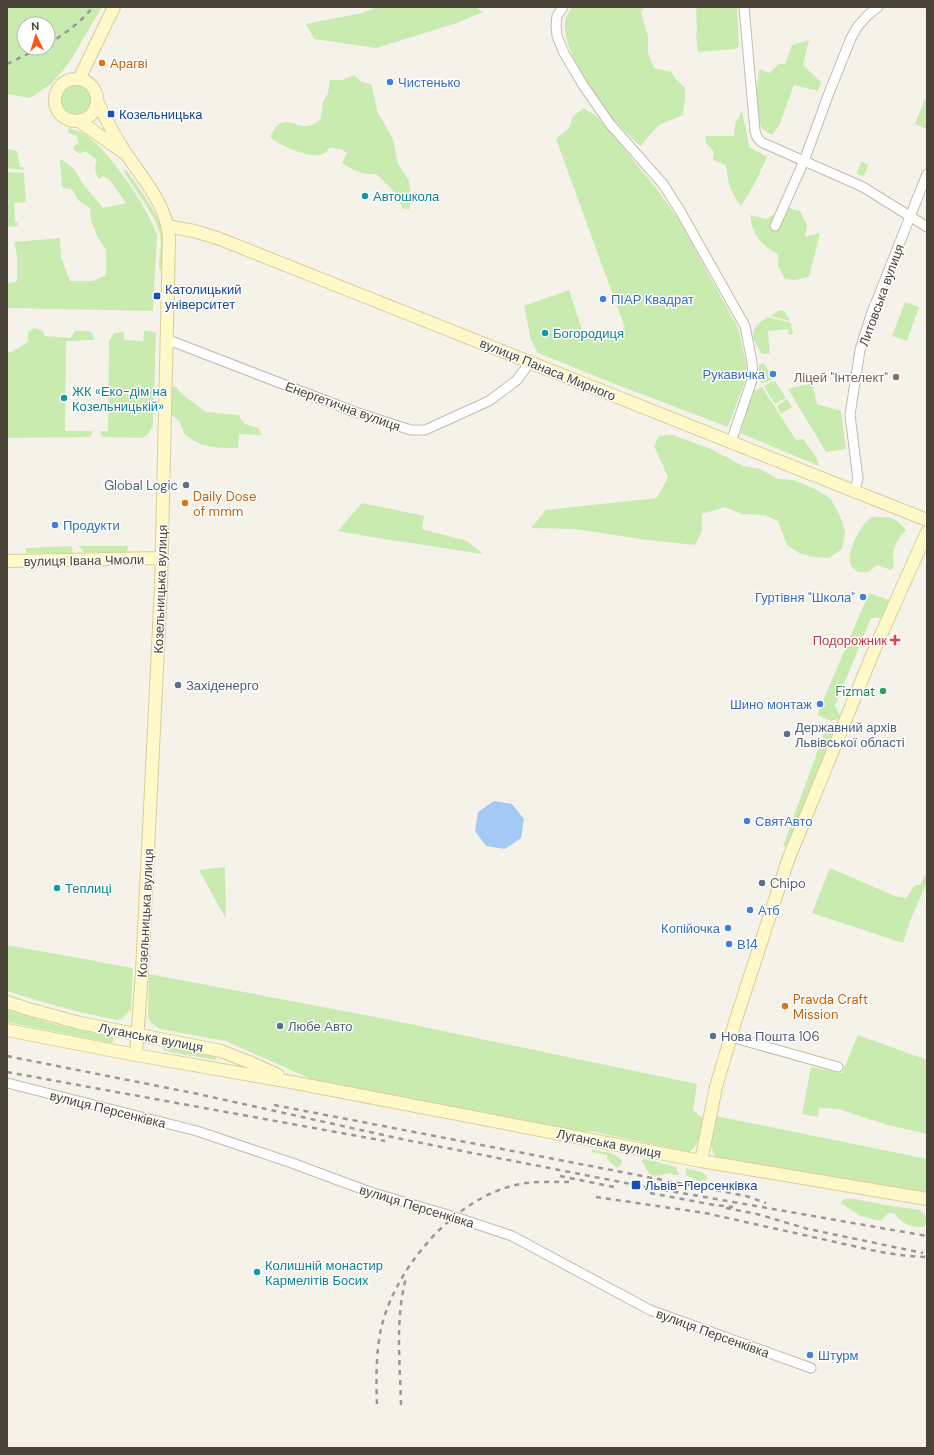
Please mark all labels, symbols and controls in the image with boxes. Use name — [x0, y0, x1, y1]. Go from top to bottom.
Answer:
north arrow — [16, 16, 56, 56]
text: N — [31, 19, 40, 33]
place label: Арагві — [110, 55, 148, 72]
marker: Арагві — [97, 58, 107, 68]
place label: Чистенько — [398, 74, 460, 91]
marker: Чистенько — [385, 77, 395, 87]
place label: Козельницька — [119, 106, 203, 123]
marker: Козельницька — [106, 109, 116, 119]
place label: Автошкола — [373, 188, 440, 205]
marker: Автошкола — [360, 191, 370, 201]
street label: Литовська вулиця — [855, 242, 908, 349]
place label: Католицький університет — [165, 281, 242, 313]
marker: Католицький університет — [152, 291, 162, 301]
place label: ПІАР Квадрат — [611, 291, 694, 308]
marker: ПІАР Квадрат — [598, 294, 608, 304]
place label: Богородиця — [553, 325, 624, 342]
marker: Богородиця — [540, 328, 550, 338]
street label: вулиця Панаса Мирного — [477, 334, 618, 405]
place label: Рукавичка — [702, 366, 766, 383]
marker: Рукавичка — [768, 369, 778, 379]
place label: Ліцей "Інтелект" — [794, 369, 888, 386]
marker: Ліцей "Інтелект" — [891, 372, 901, 382]
street label: Енергетична вулиця — [283, 378, 403, 435]
place label: ЖК «Еко-дім на Козельницькій» — [72, 383, 168, 415]
marker: ЖК «Еко-дім на Козельницькій» — [59, 393, 69, 403]
place label: Global Logic — [104, 477, 178, 494]
marker: Global Logic — [181, 480, 191, 490]
place label: Daily Dose of mmm — [193, 488, 256, 520]
marker: Daily Dose of mmm — [180, 498, 190, 508]
place label: Продукти — [63, 517, 120, 534]
marker: Продукти — [50, 520, 60, 530]
street label: Козельницька вулиця — [150, 524, 171, 654]
street label: вулиця Івана Чмоли — [24, 551, 144, 570]
place label: Гуртівня "Школа" — [755, 589, 855, 606]
marker: Гуртівня "Школа" — [858, 592, 868, 602]
place label: Подорожник — [813, 632, 887, 649]
marker: Подорожник — [890, 635, 900, 645]
place label: Західенерго — [186, 677, 259, 694]
marker: Західенерго — [173, 680, 183, 690]
place label: Fizmat — [835, 683, 875, 700]
marker: Fizmat — [878, 686, 888, 696]
place label: Шино монтаж — [730, 696, 812, 713]
marker: Шино монтаж — [815, 699, 825, 709]
place label: Державний архів Львівської області — [795, 719, 905, 751]
marker: Державний архів Львівської області — [782, 729, 792, 739]
place label: СвятАвто — [755, 813, 812, 830]
marker: СвятАвто — [742, 816, 752, 826]
street label: Козельницька вулиця — [134, 848, 157, 978]
place label: Chipo — [770, 875, 806, 892]
marker: Chipo — [757, 878, 767, 888]
place label: Теплиці — [65, 880, 112, 897]
marker: Теплиці — [52, 883, 62, 893]
place label: Атб — [758, 902, 780, 919]
marker: Атб — [745, 905, 755, 915]
place label: Копійочка — [661, 920, 721, 937]
marker: Копійочка — [723, 923, 733, 933]
place label: В14 — [737, 936, 758, 953]
marker: В14 — [724, 939, 734, 949]
place label: Pravda Craft Mission — [793, 991, 868, 1023]
marker: Pravda Craft Mission — [780, 1001, 790, 1011]
place label: Любе Авто — [288, 1018, 353, 1035]
street label: Луганська вулиця — [97, 1019, 205, 1056]
marker: Любе Авто — [275, 1021, 285, 1031]
place label: Нова Пошта 106 — [721, 1028, 820, 1045]
marker: Нова Пошта 106 — [708, 1031, 718, 1041]
street label: вулиця Персенківка — [48, 1087, 168, 1132]
street label: Луганська вулиця — [555, 1125, 663, 1162]
place label: Львів-Персенківка — [645, 1177, 758, 1194]
marker: Львів-Персенківка — [630, 1179, 642, 1191]
street label: вулиця Персенківка — [357, 1181, 477, 1232]
place label: Колишній монастир Кармелітів Босих — [265, 1257, 383, 1289]
marker: Колишній монастир Кармелітів Босих — [252, 1267, 262, 1277]
street label: вулиця Персенківка — [654, 1305, 772, 1362]
place label: Штурм — [818, 1347, 859, 1364]
marker: Штурм — [805, 1350, 815, 1360]

